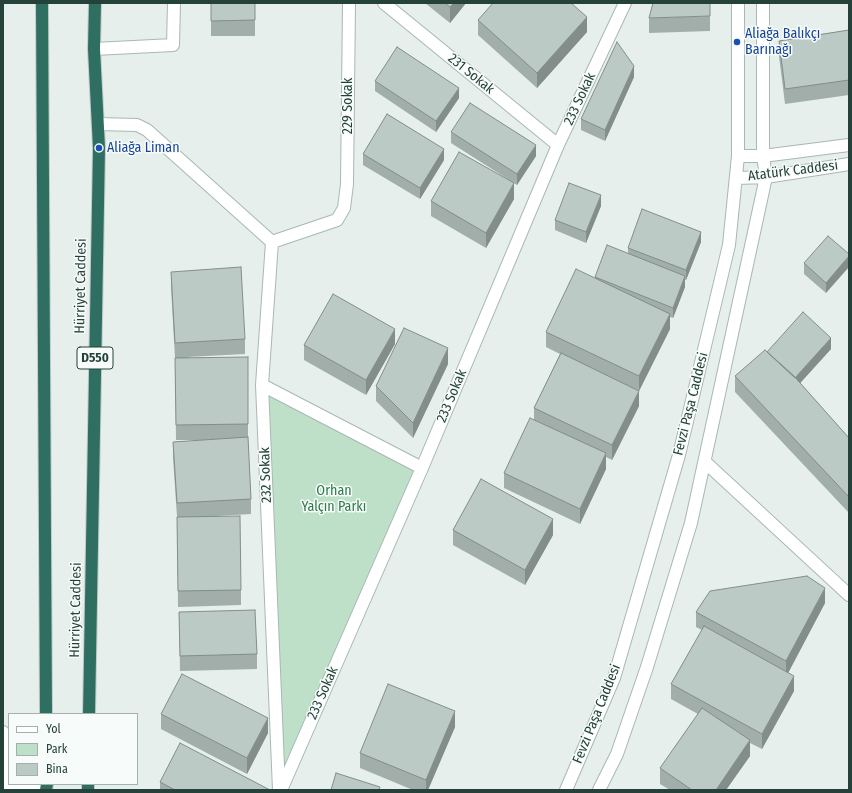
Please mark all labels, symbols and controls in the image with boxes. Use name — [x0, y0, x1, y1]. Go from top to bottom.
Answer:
place label: Aliağa Balıkçı Barınağı — [745, 26, 820, 58]
marker: Aliağa Balıkçı Barınağı — [732, 37, 742, 47]
street label: 231 Sokak — [444, 50, 498, 98]
street label: 233 Sokak — [561, 70, 599, 128]
street label: 229 Sokak — [340, 78, 356, 134]
place label: Aliağa Liman — [107, 140, 180, 156]
marker: Aliağa Liman — [94, 143, 104, 153]
street label: Atatürk Caddesi — [747, 157, 839, 185]
street label: Hürriyet Caddesi — [72, 238, 90, 334]
road number: D550 — [77, 347, 113, 369]
street label: Fevzi Paşa Caddesi — [670, 351, 712, 457]
street label: 233 Sokak — [433, 367, 471, 425]
street label: 232 Sokak — [257, 447, 275, 503]
park label: Orhan Yalçın Parkı — [302, 483, 366, 516]
street label: Hürriyet Caddesi — [67, 562, 85, 658]
street label: Fevzi Paşa Caddesi — [569, 662, 625, 766]
street label: 233 Sokak — [304, 664, 342, 722]
legend — [8, 713, 138, 785]
text: Yol — [46, 722, 61, 736]
text: Park — [46, 742, 67, 756]
text: Bina — [46, 762, 68, 776]

